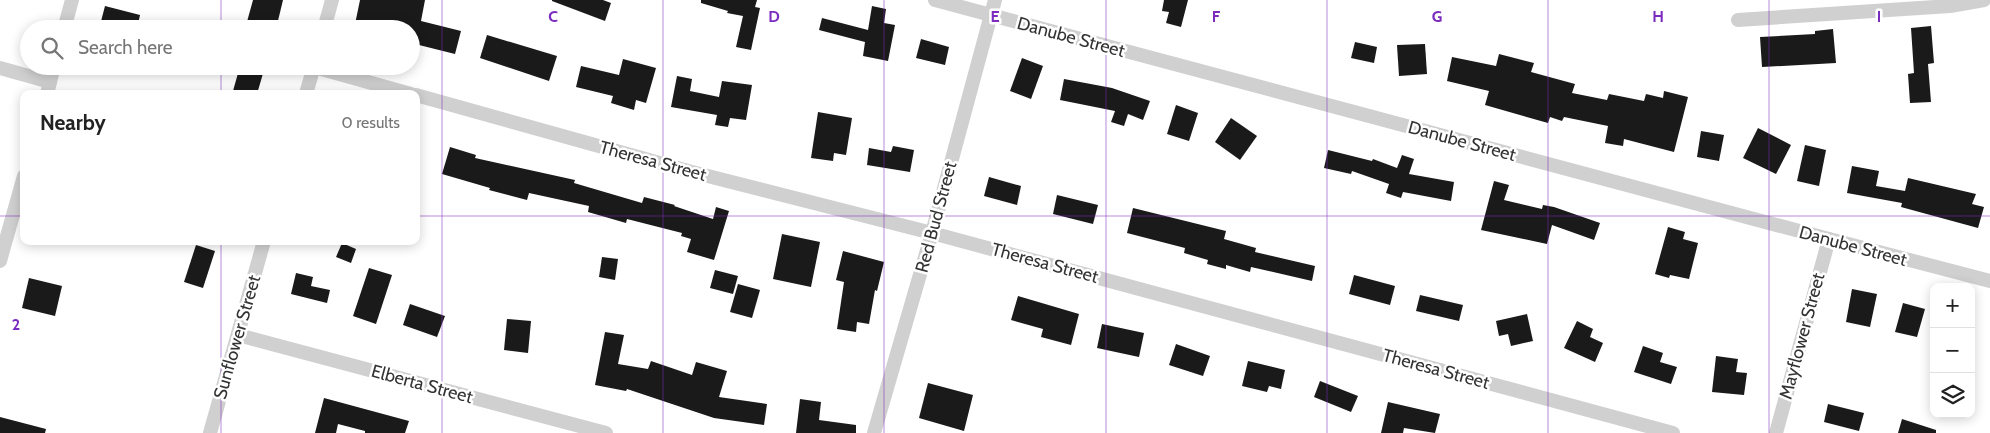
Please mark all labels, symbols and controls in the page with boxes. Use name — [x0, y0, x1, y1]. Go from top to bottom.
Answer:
text: C — [548, 7, 558, 26]
text: D — [768, 7, 780, 26]
text: E — [990, 7, 1000, 26]
text: F — [1212, 7, 1221, 26]
text: G — [1432, 7, 1442, 26]
text: H — [1652, 7, 1664, 26]
text: I — [1877, 7, 1881, 26]
street label: Danube Street — [1015, 12, 1127, 62]
search box — [20, 20, 420, 75]
icon: search — [38, 34, 66, 62]
text: Search here — [78, 36, 172, 59]
text: Nearby — [40, 110, 106, 135]
text: 0 results — [341, 113, 400, 132]
street label: Danube Street — [1406, 116, 1518, 166]
street label: Theresa Street — [597, 136, 709, 186]
street label: Red Bud Street — [911, 159, 961, 275]
street label: Danube Street — [1797, 221, 1909, 271]
street label: Theresa Street — [989, 238, 1101, 288]
street label: Mayflower Street — [1775, 270, 1829, 402]
street label: Sunflower Street — [209, 272, 265, 402]
map controls — [1930, 283, 1975, 418]
button: + — [1930, 283, 1975, 328]
text: 2 — [12, 315, 20, 334]
button: − — [1930, 328, 1975, 373]
street label: Theresa Street — [1380, 344, 1492, 394]
street label: Elberta Street — [369, 360, 475, 408]
button: layers — [1930, 373, 1975, 418]

